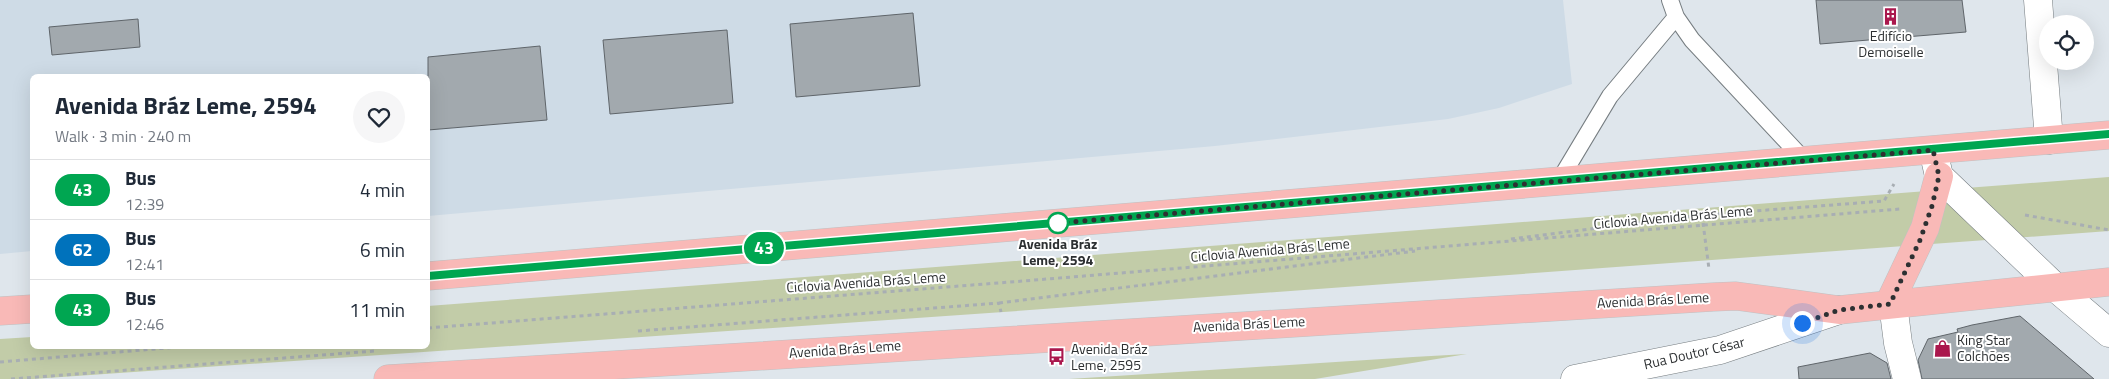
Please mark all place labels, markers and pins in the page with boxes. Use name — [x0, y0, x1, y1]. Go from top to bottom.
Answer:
building icon: Edifício Demoiselle — [1881, 6, 1901, 26]
place label: Edifício Demoiselle — [1858, 25, 1924, 62]
marker: Avenida Bráz Leme, 2594 — [1047, 212, 1069, 234]
place label: Avenida Bráz Leme, 2594 — [1019, 233, 1097, 270]
place label: King Star Colchões — [1957, 329, 2010, 366]
place label: Avenida Bráz Leme, 2595 — [1071, 338, 1148, 375]
shop icon: King Star Colchões — [1933, 338, 1953, 358]
bus stop icon: Avenida Bráz Leme, 2595 — [1047, 347, 1067, 367]

